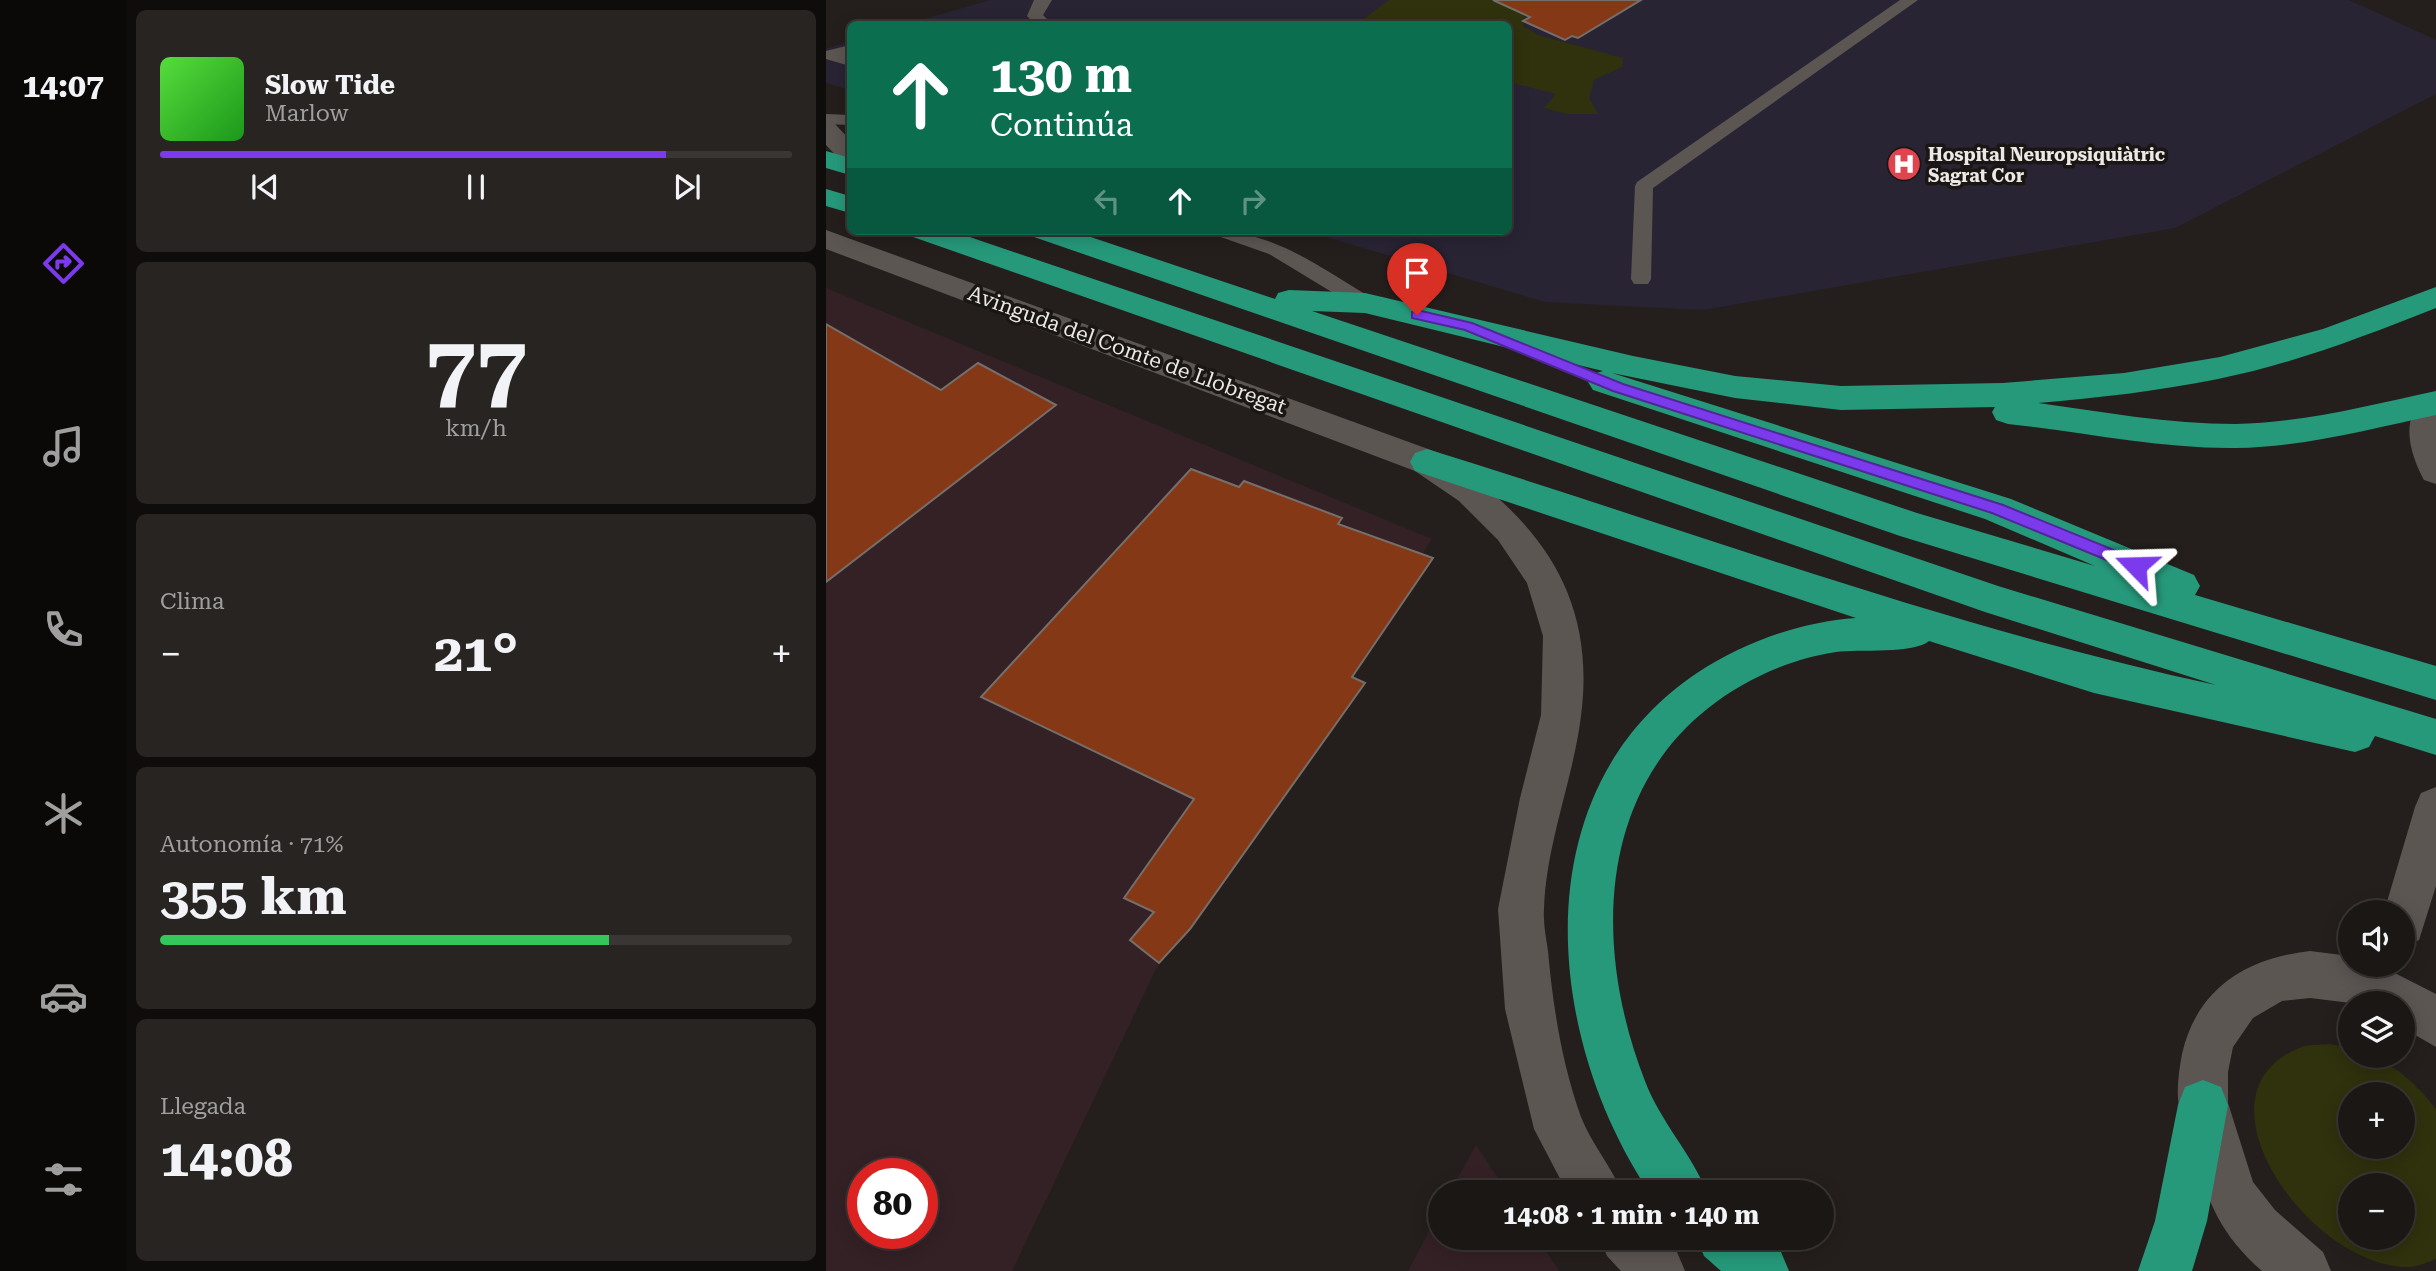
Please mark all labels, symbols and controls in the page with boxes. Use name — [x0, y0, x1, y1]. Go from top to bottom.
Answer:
text: 130 m — [990, 47, 1132, 104]
icon: ahead — [875, 49, 966, 140]
text: 14:07 — [22, 67, 104, 105]
text: Slow Tide — [265, 70, 395, 100]
text: Marlow — [265, 100, 348, 127]
text: Continúa — [990, 106, 1133, 144]
place label: Hospital Neuropsiquiàtric Sagrat Cor — [1928, 144, 2165, 186]
hospital icon: Hospital Neuropsiquiàtric Sagrat Cor — [1885, 145, 1923, 183]
icon: previous — [246, 168, 284, 206]
icon: pause — [457, 168, 495, 206]
icon: next — [668, 168, 706, 206]
icon: left — [1088, 182, 1126, 220]
icon: ahead — [1161, 182, 1199, 220]
icon: right — [1234, 182, 1272, 220]
icon: directions — [39, 239, 88, 288]
pin — [1387, 243, 1447, 315]
icon: arrive — [1398, 254, 1436, 292]
street label: Avinguda del Comte de Llobregat — [965, 281, 1289, 419]
text: 77 — [425, 316, 527, 422]
text: km/h — [445, 415, 507, 442]
icon: music — [39, 422, 88, 471]
position arrow — [2099, 529, 2173, 603]
text: Clima — [160, 588, 224, 615]
icon: phone — [39, 605, 88, 654]
text: 21° — [434, 623, 518, 684]
text: − — [160, 632, 181, 676]
text: + — [771, 632, 792, 676]
icon: climate — [39, 789, 88, 838]
text: Autonomía · 71% — [160, 831, 344, 858]
text: 355 km — [160, 866, 347, 927]
map controls — [2338, 900, 2415, 1250]
button: sound — [2338, 900, 2415, 977]
icon: car — [39, 972, 88, 1021]
button: layers — [2338, 991, 2415, 1068]
button: + — [2338, 1082, 2415, 1159]
text: Llegada — [160, 1093, 246, 1120]
text: 14:08 — [160, 1128, 293, 1189]
icon: filters — [39, 1155, 88, 1204]
speed limit sign: 80 — [847, 1158, 938, 1249]
button: − — [2338, 1173, 2415, 1250]
text: 14:08 · 1 min · 140 m — [1503, 1200, 1759, 1230]

